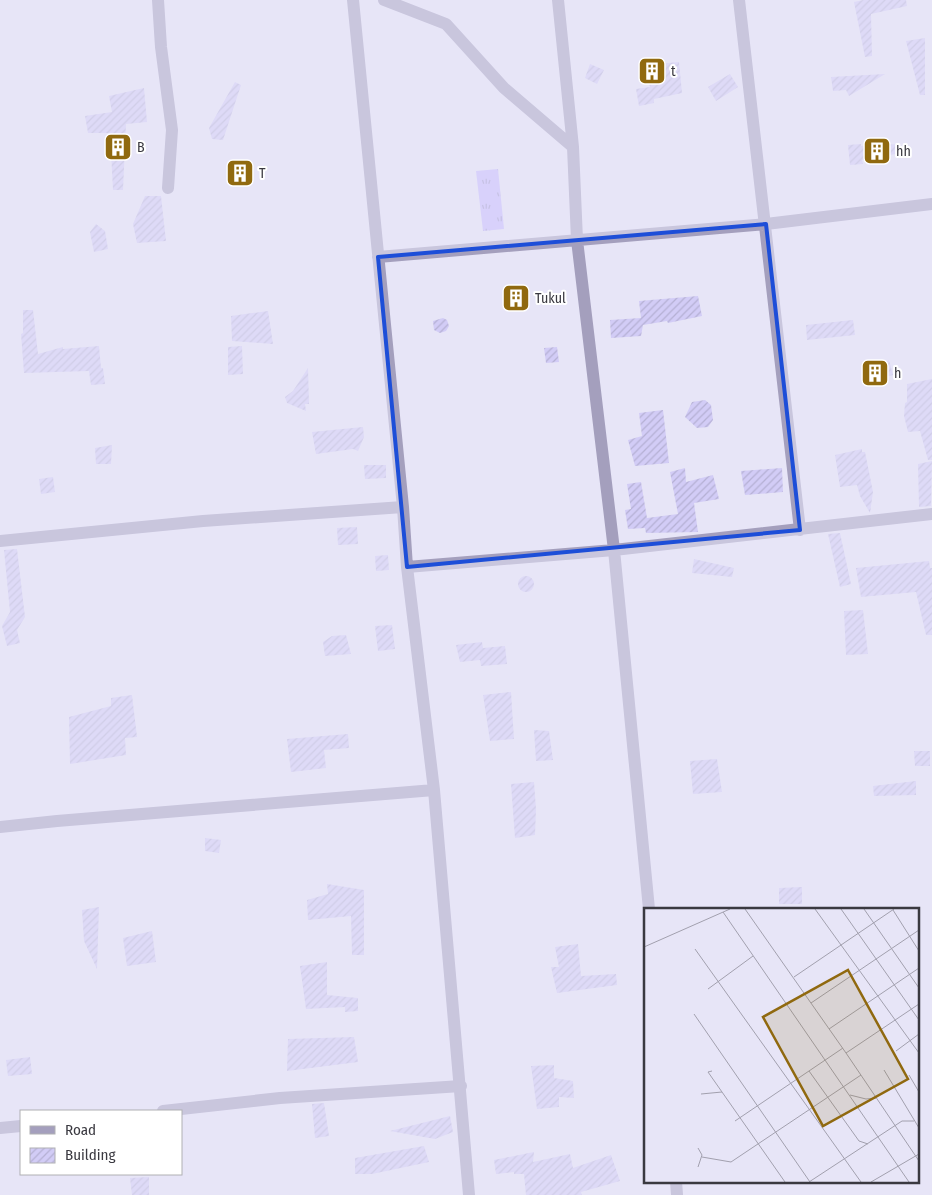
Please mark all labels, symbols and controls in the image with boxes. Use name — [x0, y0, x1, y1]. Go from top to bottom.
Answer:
building icon: t — [637, 56, 667, 86]
place label: t — [671, 63, 676, 80]
building icon: B — [103, 132, 133, 162]
building icon: hh — [862, 136, 892, 166]
place label: B — [137, 139, 145, 156]
place label: hh — [896, 143, 911, 160]
building icon: T — [225, 158, 255, 188]
place label: T — [259, 165, 266, 182]
building icon: Tukul — [501, 283, 531, 313]
place label: Tukul — [535, 290, 566, 307]
building icon: h — [860, 358, 890, 388]
place label: h — [894, 365, 901, 382]
inset map — [644, 908, 920, 1182]
legend — [20, 1110, 182, 1175]
text: Road — [65, 1121, 96, 1139]
text: Building — [65, 1146, 116, 1164]

